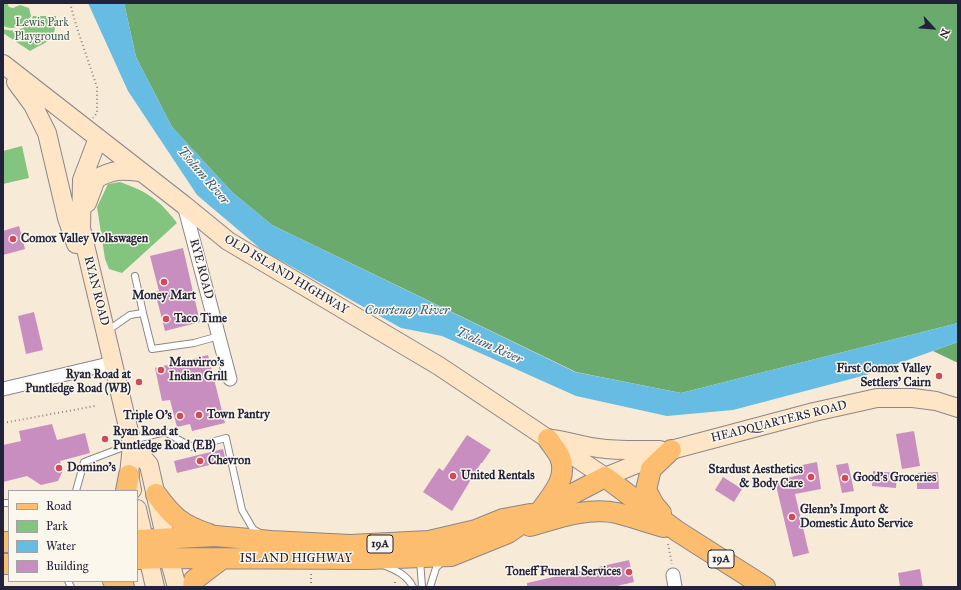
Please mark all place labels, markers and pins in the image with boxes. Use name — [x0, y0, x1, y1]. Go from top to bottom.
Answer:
place label: Comox Valley Volkswagen — [21, 232, 148, 246]
marker: Comox Valley Volkswagen — [8, 234, 18, 244]
marker: Money Mart — [159, 277, 169, 287]
place label: Money Mart — [132, 289, 196, 303]
place label: Taco Time — [174, 312, 227, 326]
marker: Taco Time — [161, 314, 171, 324]
place label: Manvirro's Indian Grill — [169, 356, 227, 384]
place label: First Comox Valley Settlers' Cairn — [836, 362, 931, 390]
marker: Manvirro's Indian Grill — [156, 365, 166, 375]
place label: Ryan Road at Puntledge Road (WB) — [25, 368, 131, 396]
marker: First Comox Valley Settlers' Cairn — [934, 371, 944, 381]
marker: Ryan Road at Puntledge Road (WB) — [134, 377, 144, 387]
place label: Town Pantry — [207, 408, 270, 422]
place label: Triple O's — [123, 409, 172, 423]
marker: Town Pantry — [194, 410, 204, 420]
marker: Triple O's — [175, 411, 185, 421]
place label: Ryan Road at Puntledge Road (EB) — [113, 425, 216, 453]
marker: Ryan Road at Puntledge Road (EB) — [100, 434, 110, 444]
place label: Chevron — [208, 454, 251, 468]
marker: Chevron — [195, 456, 205, 466]
place label: Domino's — [67, 461, 116, 475]
marker: Domino's — [54, 463, 64, 473]
place label: Stardust Aesthetics & Body Care — [709, 463, 803, 491]
place label: United Rentals — [461, 469, 535, 483]
marker: United Rentals — [448, 471, 458, 481]
place label: Good's Groceries — [853, 471, 936, 485]
marker: Stardust Aesthetics & Body Care — [806, 472, 816, 482]
marker: Good's Groceries — [840, 473, 850, 483]
place label: Glenn's Import & Domestic Auto Service — [800, 503, 913, 531]
marker: Glenn's Import & Domestic Auto Service — [787, 512, 797, 522]
place label: Toneff Funeral Services — [505, 565, 621, 579]
marker: Toneff Funeral Services — [624, 567, 634, 577]

